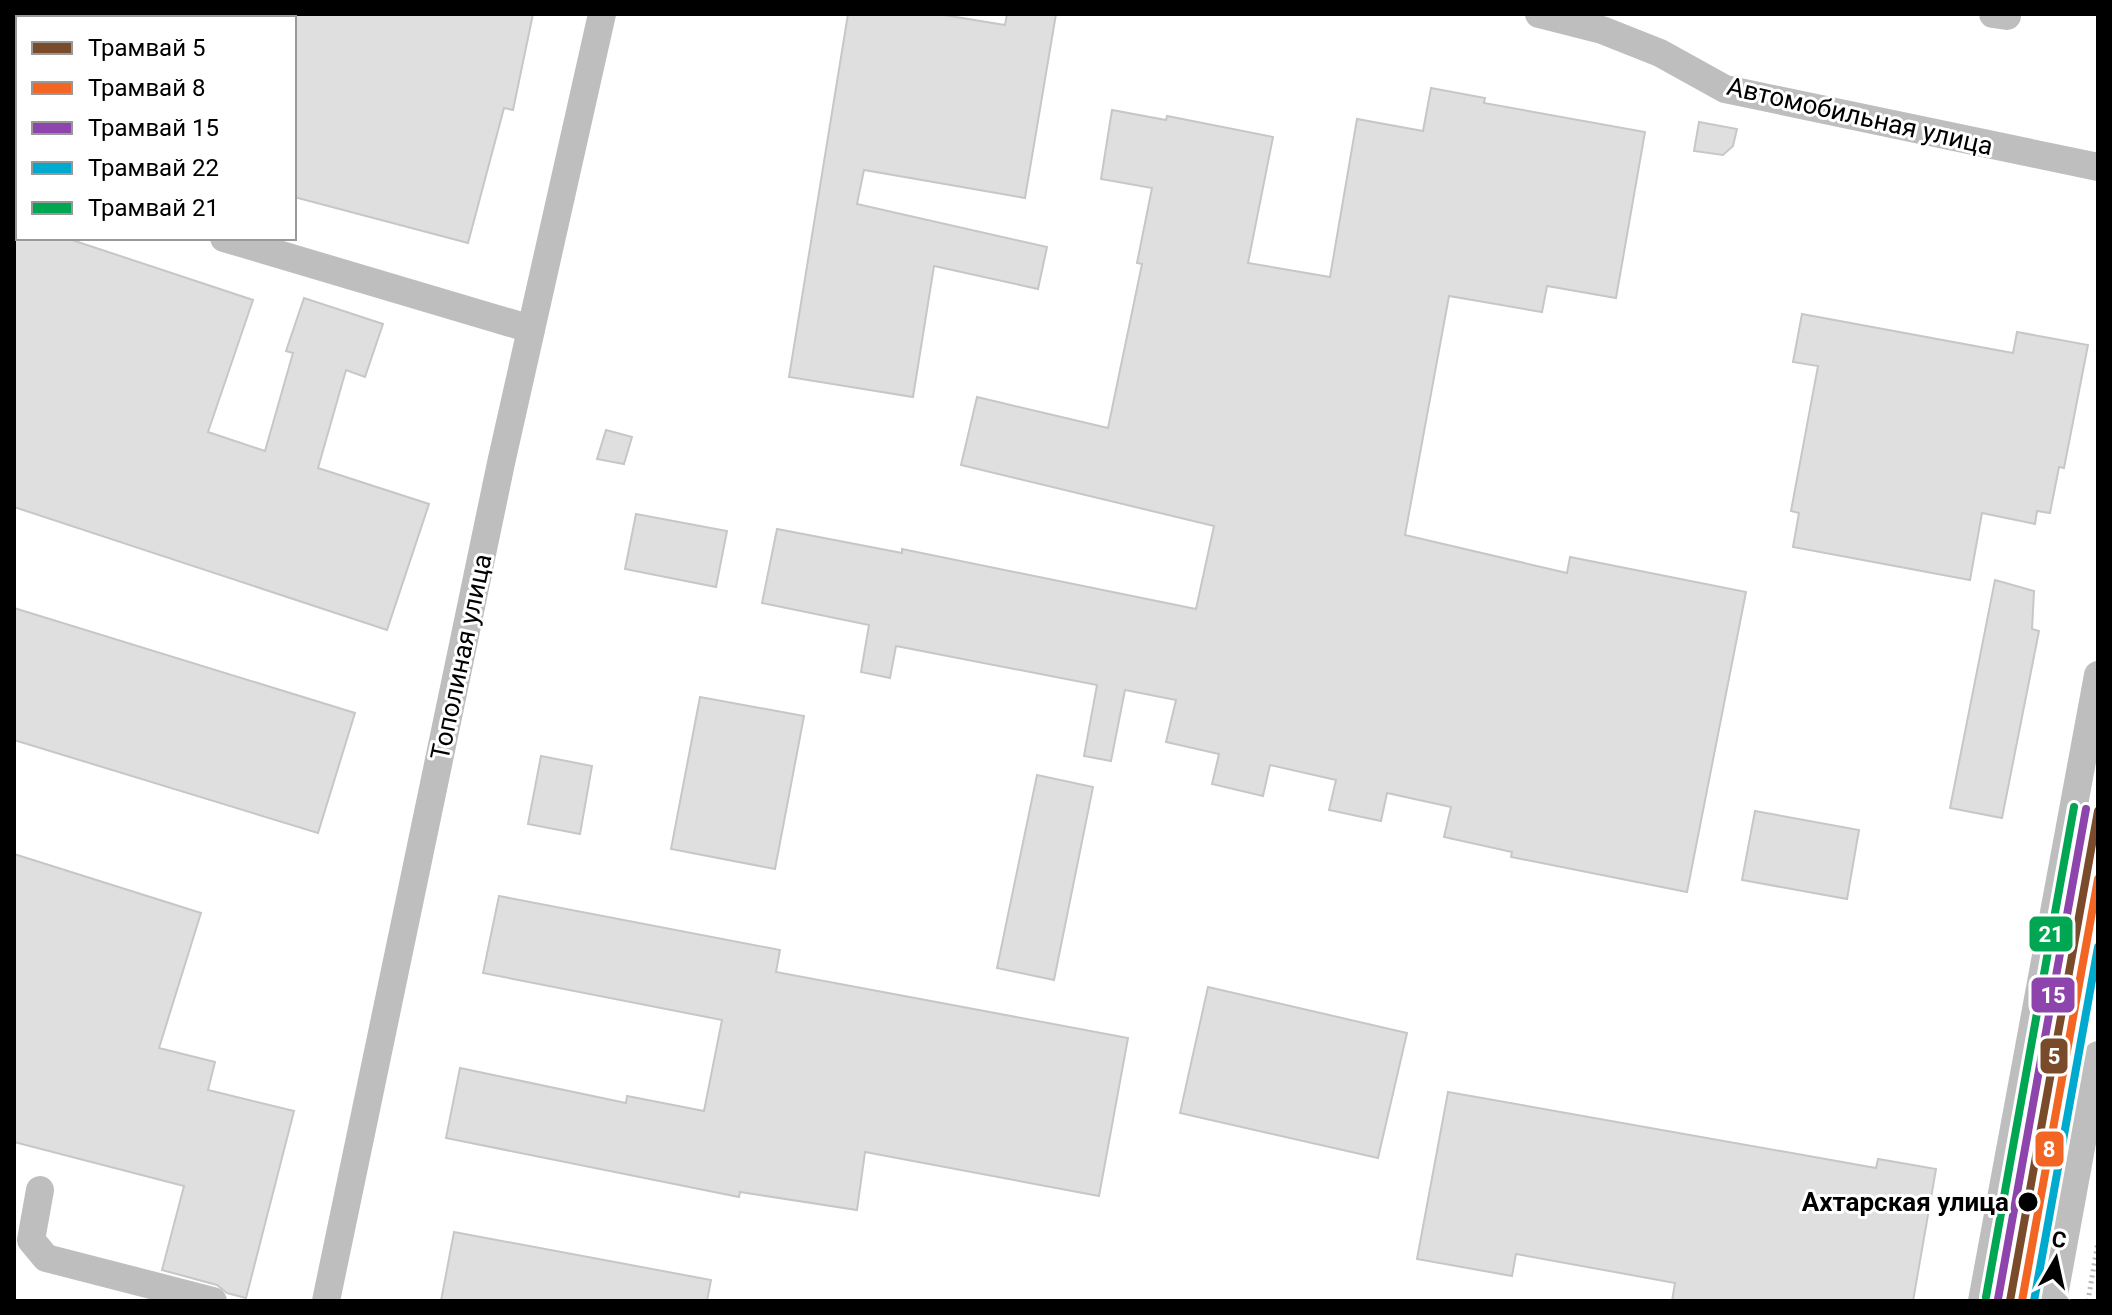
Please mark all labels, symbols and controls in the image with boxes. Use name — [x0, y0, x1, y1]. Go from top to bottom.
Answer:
legend — [16, 16, 296, 240]
text: Трамвай 5 — [88, 34, 205, 62]
street label: Автомобильная улица — [1724, 71, 1996, 161]
text: Трамвай 8 — [88, 74, 205, 102]
text: Трамвай 15 — [88, 114, 219, 142]
text: Трамвай 22 — [88, 154, 219, 182]
text: Трамвай 21 — [88, 194, 219, 222]
street label: Тополиная улица — [424, 551, 498, 763]
line badge: 21 — [2028, 915, 2074, 953]
text: 21 — [2038, 922, 2064, 947]
line badge: 15 — [2030, 976, 2076, 1014]
text: 15 — [2040, 983, 2066, 1008]
line badge: 5 — [2039, 1037, 2069, 1075]
text: 5 — [2048, 1044, 2060, 1069]
line badge: 8 — [2034, 1130, 2065, 1168]
text: 8 — [2043, 1137, 2055, 1162]
place label: Ахтарская улица — [1802, 1187, 2009, 1217]
marker: Ахтарская улица — [2016, 1190, 2040, 1214]
north arrow — [2016, 1219, 2096, 1299]
text: С — [2050, 1226, 2068, 1253]

